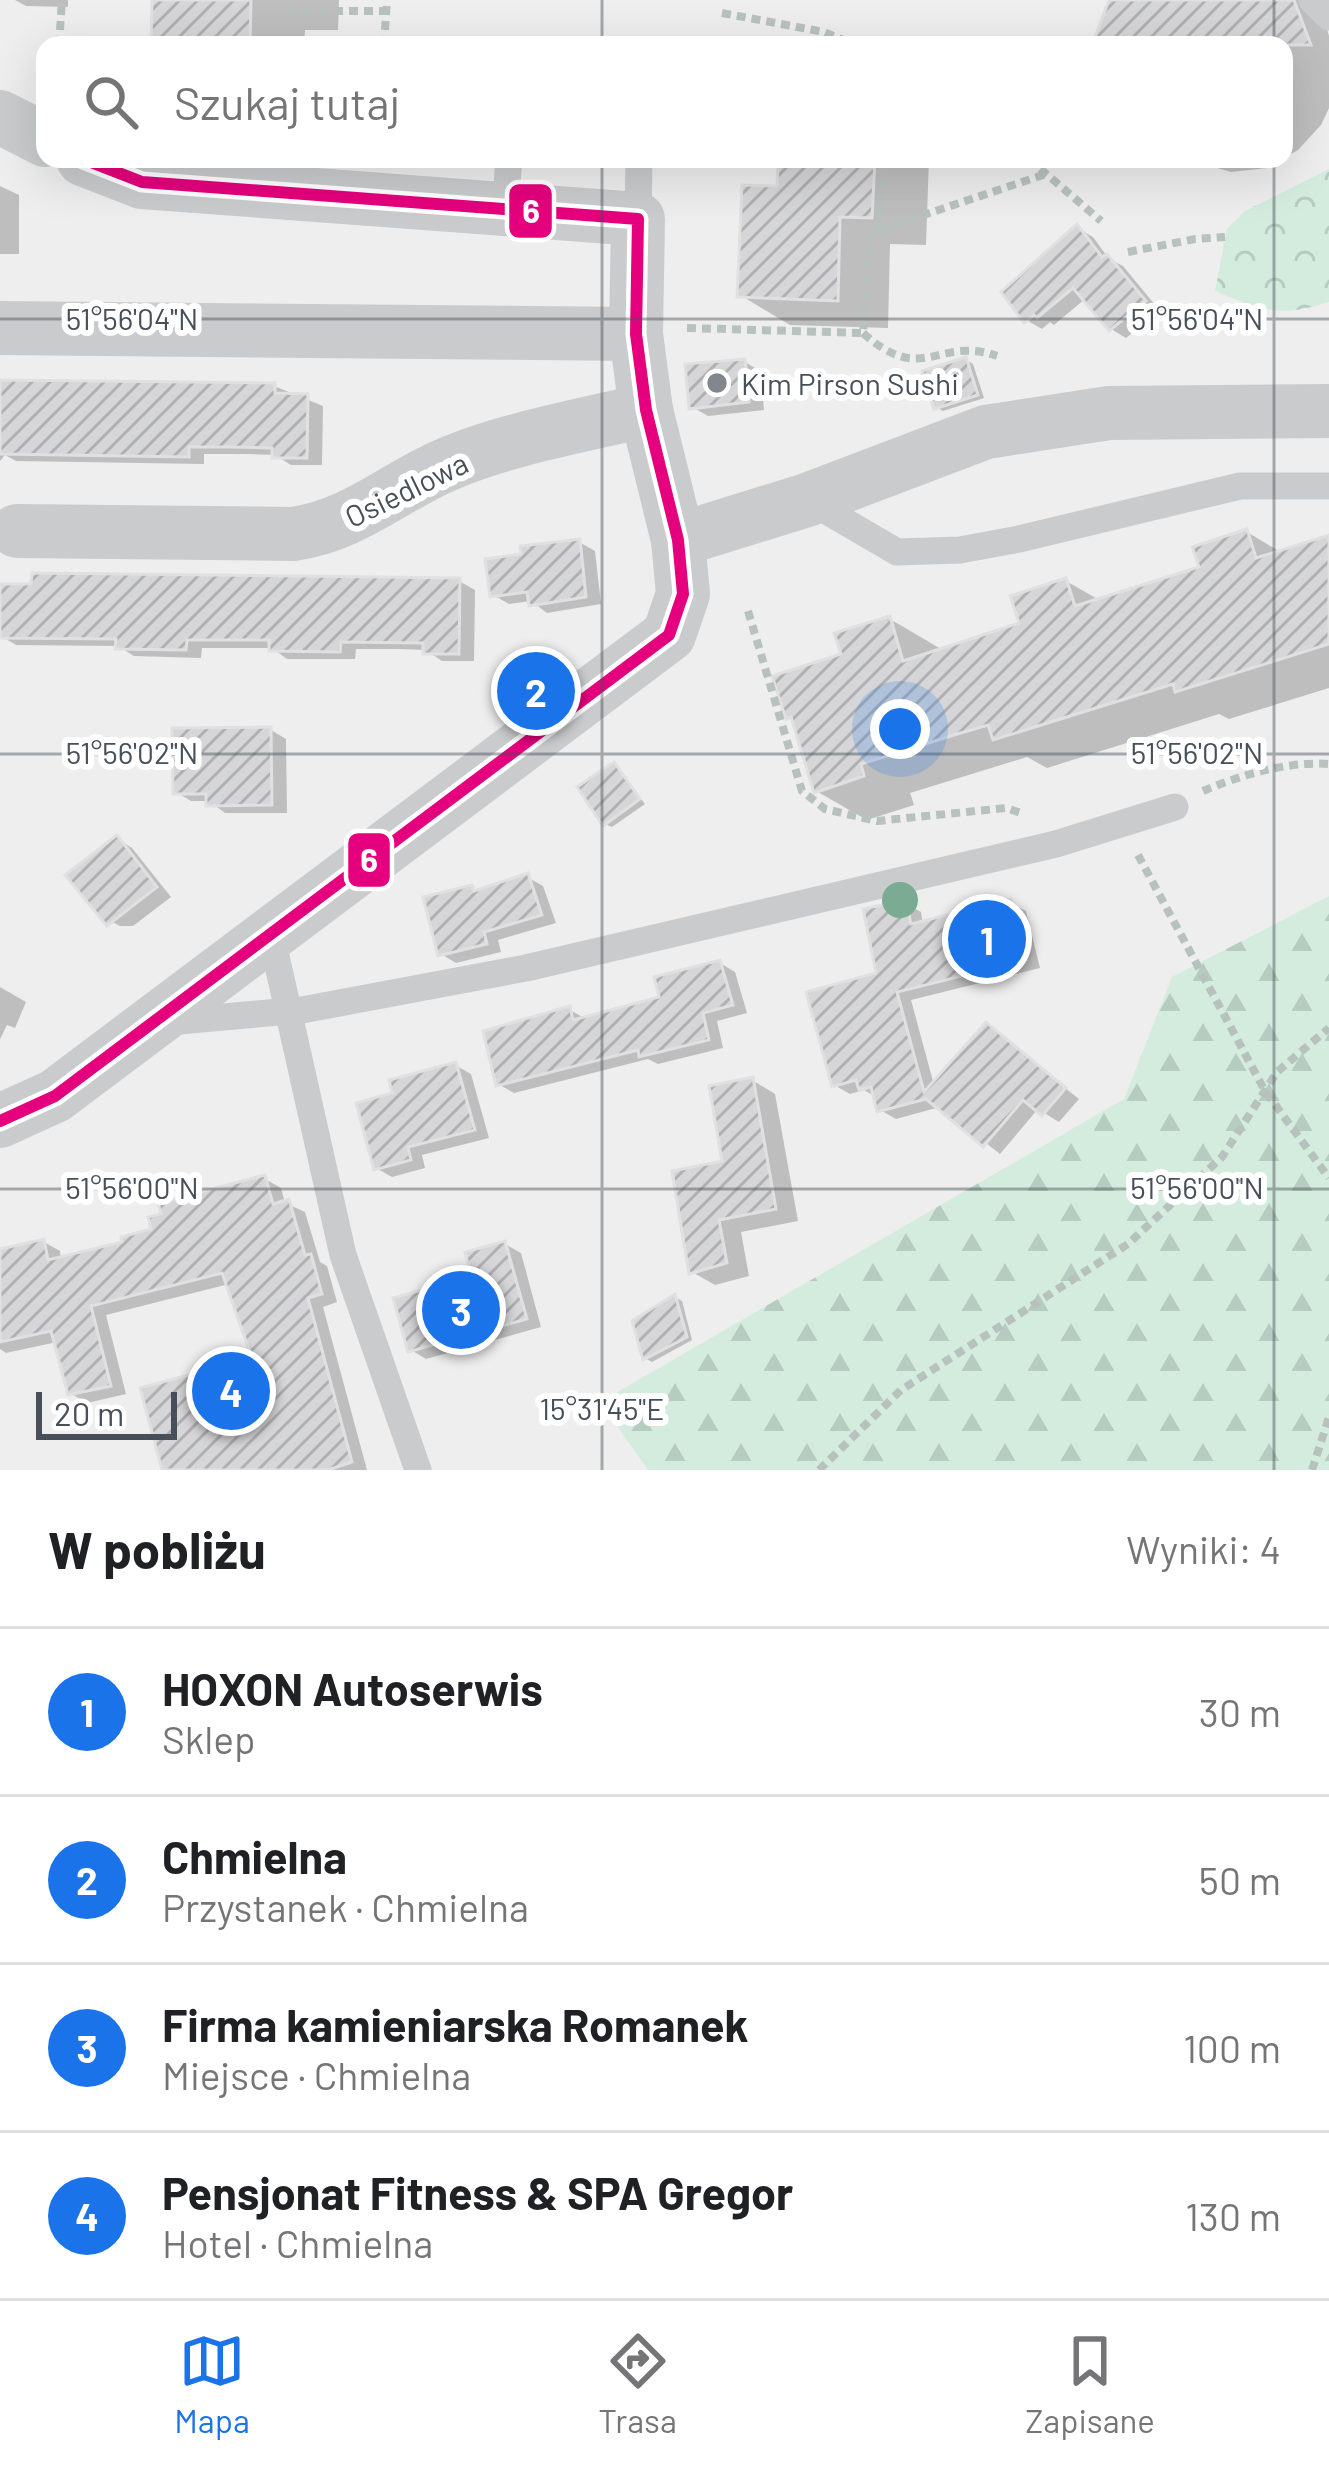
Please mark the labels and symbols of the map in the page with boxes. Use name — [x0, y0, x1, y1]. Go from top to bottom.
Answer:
line badge: 6 — [507, 182, 554, 240]
text: 6 — [522, 190, 540, 230]
text: 51°56'04"N — [66, 300, 198, 336]
text: 51°56'04"N — [1131, 300, 1263, 336]
place label: Kim Pirson Sushi — [741, 365, 959, 401]
marker: Kim Pirson Sushi — [704, 370, 730, 396]
street label: Osiedlowa — [339, 444, 473, 534]
pin: 2 — [497, 646, 575, 736]
your location — [870, 699, 930, 759]
text: 51°56'02"N — [66, 734, 198, 770]
text: 51°56'02"N — [1131, 734, 1263, 770]
line badge: 6 — [346, 831, 392, 889]
text: 6 — [360, 839, 378, 879]
pin: 1 — [948, 894, 1026, 984]
text: 51°56'00"N — [65, 1169, 199, 1205]
text: 51°56'00"N — [1130, 1169, 1264, 1205]
pin: 3 — [422, 1265, 500, 1355]
pin: 4 — [192, 1346, 270, 1436]
scale bar — [36, 1386, 177, 1439]
text: 15°31'45"E — [540, 1390, 664, 1426]

